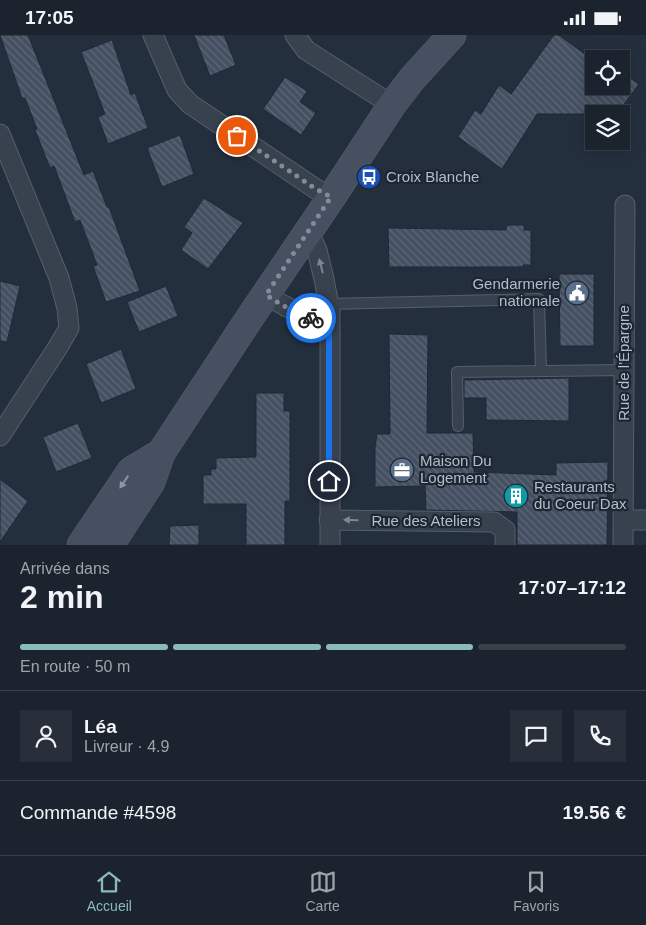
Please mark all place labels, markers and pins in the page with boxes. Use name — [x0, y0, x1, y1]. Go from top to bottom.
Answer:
pin — [216, 115, 258, 157]
bus stop icon: Croix Blanche — [356, 164, 382, 190]
place label: Croix Blanche — [386, 168, 479, 185]
place label: Gendarmerie nationale — [472, 275, 560, 309]
public building icon: Gendarmerie nationale — [564, 280, 590, 306]
place label: Maison Du Logement — [420, 452, 492, 486]
office icon: Maison Du Logement — [389, 457, 415, 483]
pin — [308, 460, 350, 502]
place label: Restaurants du Coeur Dax — [534, 478, 627, 512]
building icon: Restaurants du Coeur Dax — [503, 483, 529, 509]

